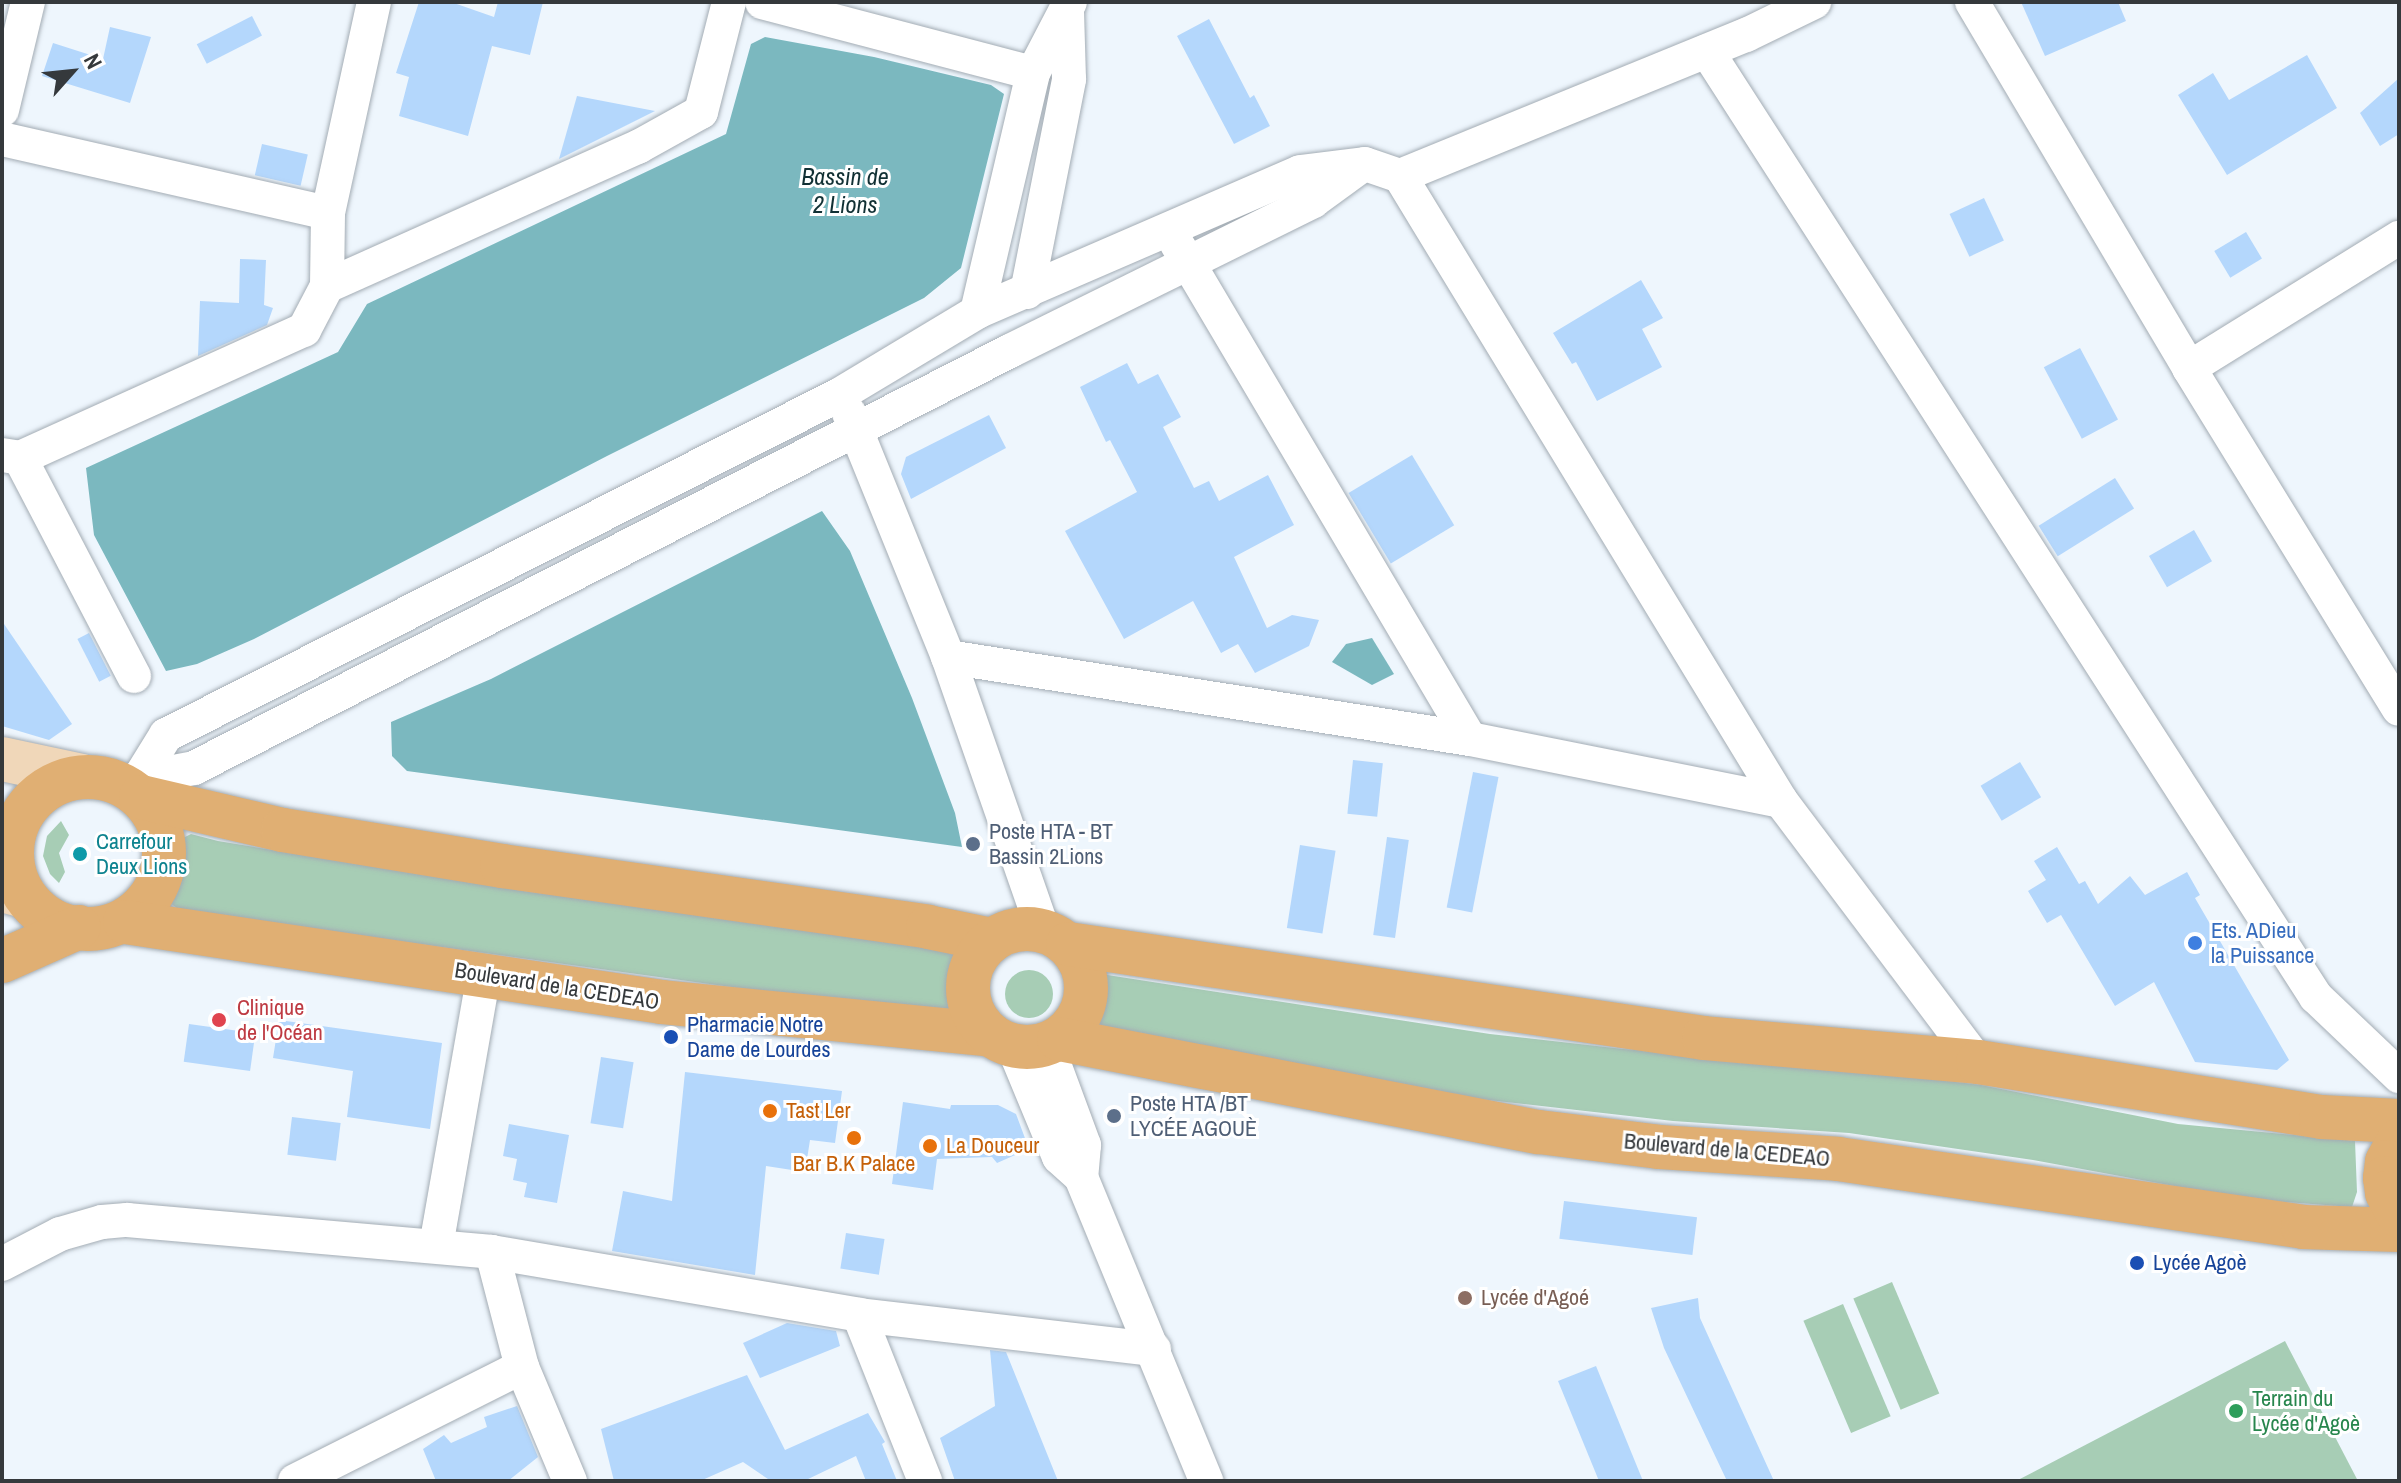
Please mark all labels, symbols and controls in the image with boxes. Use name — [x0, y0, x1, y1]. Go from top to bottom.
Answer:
north arrow — [32, 32, 112, 112]
text: N — [77, 48, 110, 74]
water label: Bassin de 2 Lions — [801, 163, 889, 219]
place label: Poste HTA - BT Bassin 2Lions — [989, 818, 1114, 870]
place label: Carrefour Deux Lions — [96, 828, 187, 880]
marker: Poste HTA - BT Bassin 2Lions — [964, 835, 982, 853]
marker: Carrefour Deux Lions — [71, 845, 89, 863]
place label: Ets. ADieu la Puissance — [2211, 917, 2314, 968]
marker: Ets. ADieu la Puissance — [2186, 934, 2204, 952]
street label: Boulevard de la CEDEAO — [453, 957, 661, 1015]
place label: Clinique de l'Océan — [237, 994, 323, 1046]
marker: Clinique de l'Océan — [208, 1009, 230, 1031]
place label: Pharmacie Notre Dame de Lourdes — [687, 1011, 830, 1062]
marker: Pharmacie Notre Dame de Lourdes — [662, 1028, 680, 1046]
place label: Poste HTA /BT LYCÉE AGOUÈ — [1130, 1090, 1258, 1142]
place label: Tast Ler — [786, 1098, 851, 1124]
marker: Tast Ler — [761, 1102, 779, 1120]
marker: Poste HTA /BT LYCÉE AGOUÈ — [1105, 1107, 1123, 1125]
street label: Boulevard de la CEDEAO — [1623, 1128, 1831, 1172]
marker: Bar B.K Palace — [845, 1129, 863, 1147]
place label: La Douceur — [946, 1133, 1039, 1159]
marker: La Douceur — [921, 1137, 939, 1155]
place label: Bar B.K Palace — [793, 1151, 915, 1177]
place label: Lycée Agoè — [2153, 1250, 2248, 1276]
marker: Lycée Agoè — [2128, 1254, 2146, 1272]
place label: Lycée d'Agoé — [1481, 1285, 1589, 1311]
marker: Lycée d'Agoé — [1456, 1289, 1474, 1307]
place label: Terrain du Lycée d'Agoè — [2252, 1385, 2360, 1436]
marker: Terrain du Lycée d'Agoè — [2227, 1402, 2245, 1420]

